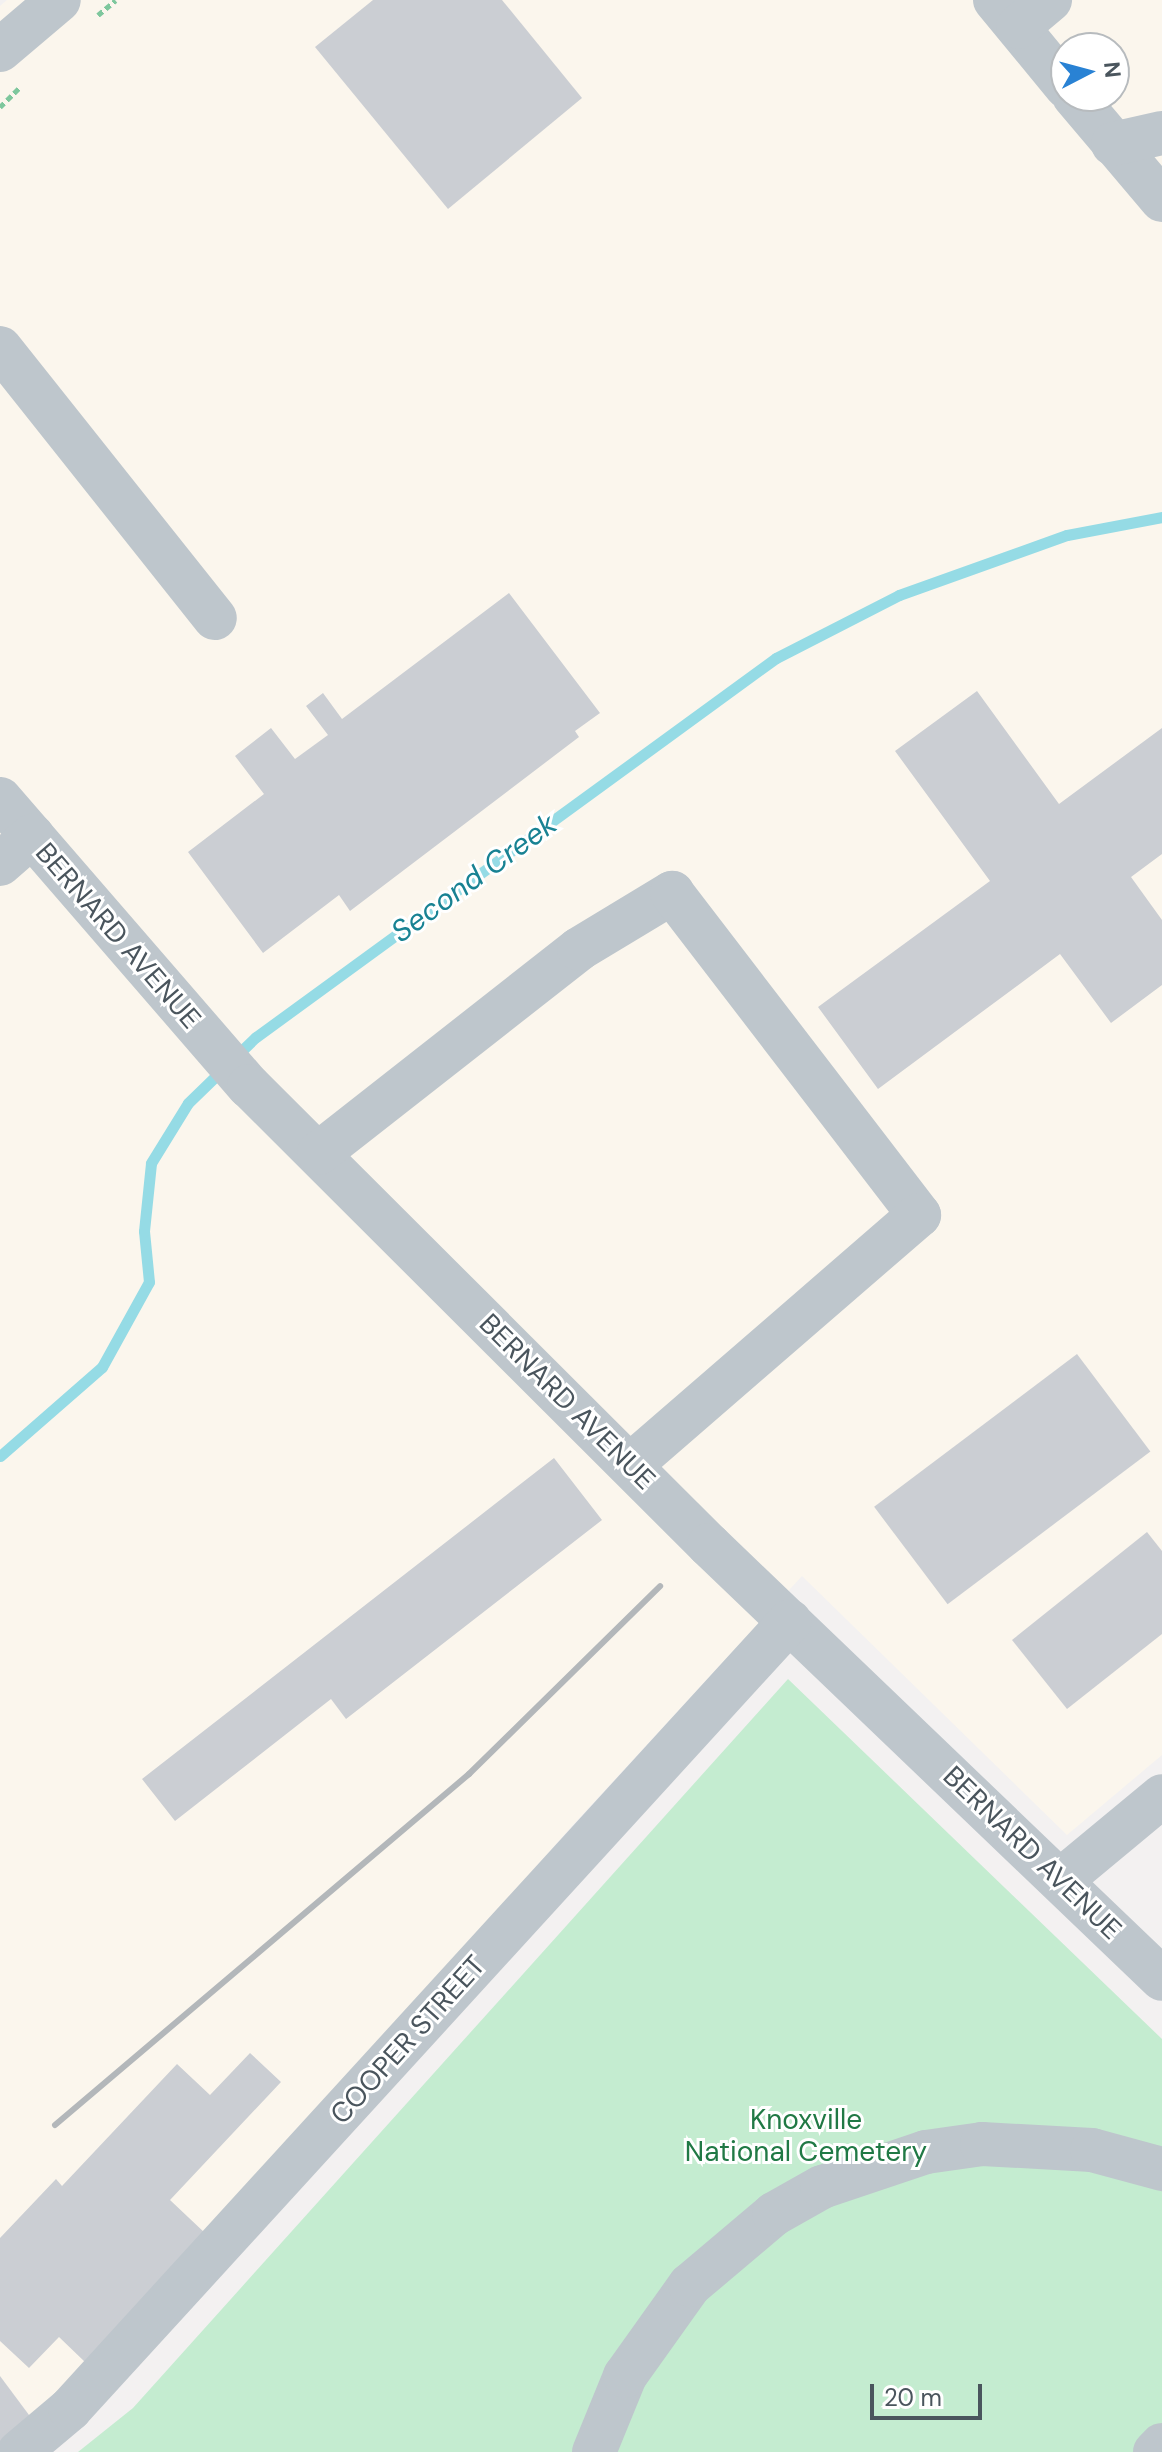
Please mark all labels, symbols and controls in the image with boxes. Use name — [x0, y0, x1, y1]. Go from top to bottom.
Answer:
north arrow — [1050, 32, 1130, 112]
text: N — [1097, 60, 1128, 79]
water label: Second Creek — [384, 806, 564, 950]
street label: BERNARD AVENUE — [28, 836, 208, 1036]
street label: BERNARD AVENUE — [472, 1307, 662, 1497]
street label: BERNARD AVENUE — [936, 1759, 1128, 1947]
street label: COOPER STREET — [324, 1949, 492, 2131]
park label: Knoxville National Cemetery — [685, 2103, 927, 2169]
scale bar — [874, 2368, 986, 2418]
text: 20 m — [884, 2382, 942, 2413]

